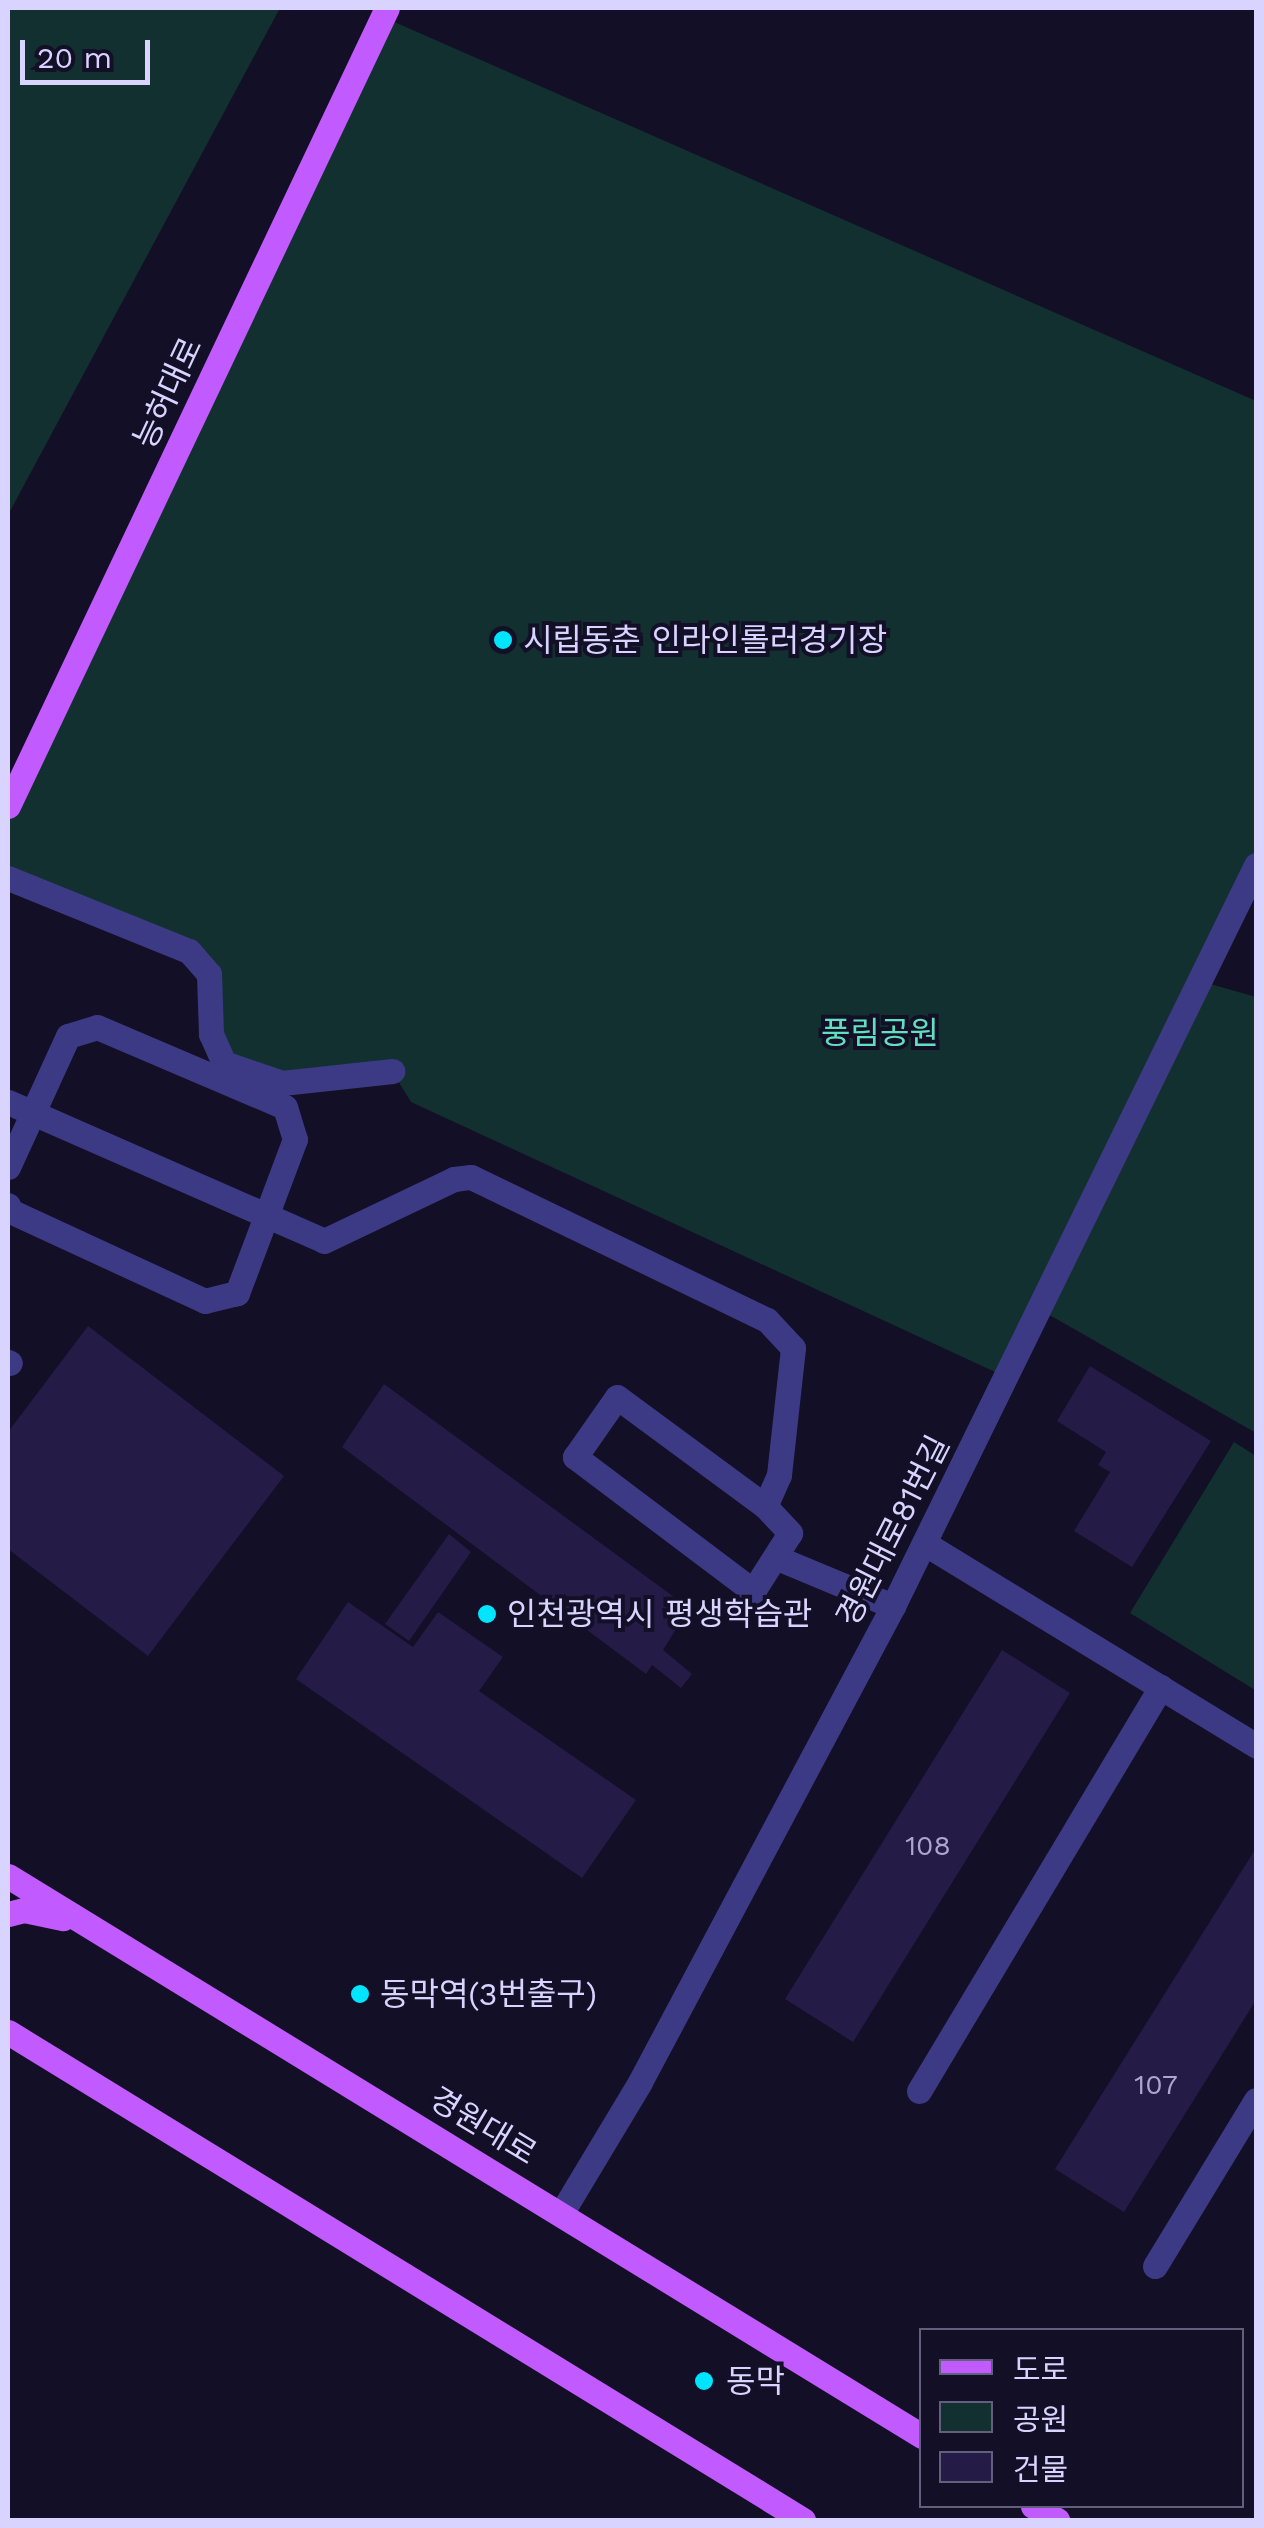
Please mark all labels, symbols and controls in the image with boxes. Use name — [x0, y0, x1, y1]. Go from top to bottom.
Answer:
scale bar — [25, 20, 155, 82]
text: 20 m — [37, 40, 112, 75]
street label: 능허대로 — [126, 332, 210, 454]
place label: 시립동춘 인라인롤러경기장 — [523, 621, 887, 659]
marker: 시립동춘 인라인롤러경기장 — [492, 629, 514, 651]
park label: 풍림공원 — [821, 1014, 939, 1052]
street label: 경원대로81번길 — [828, 1429, 958, 1633]
place label: 인천광역시 평생학습관 — [507, 1595, 812, 1633]
marker: 인천광역시 평생학습관 — [476, 1603, 498, 1625]
house number: 108 — [905, 1829, 951, 1863]
place label: 동막역(3번출구) — [380, 1975, 597, 2013]
marker: 동막역(3번출구) — [349, 1983, 371, 2005]
house number: 107 — [1134, 2068, 1178, 2102]
street label: 경원대로 — [423, 2079, 543, 2173]
legend — [919, 2328, 1244, 2508]
text: 도로 — [1013, 2352, 1068, 2387]
place label: 동막 — [726, 2362, 785, 2400]
marker: 동막 — [691, 2368, 717, 2394]
text: 공원 — [1013, 2402, 1068, 2437]
text: 건물 — [1013, 2452, 1068, 2487]

